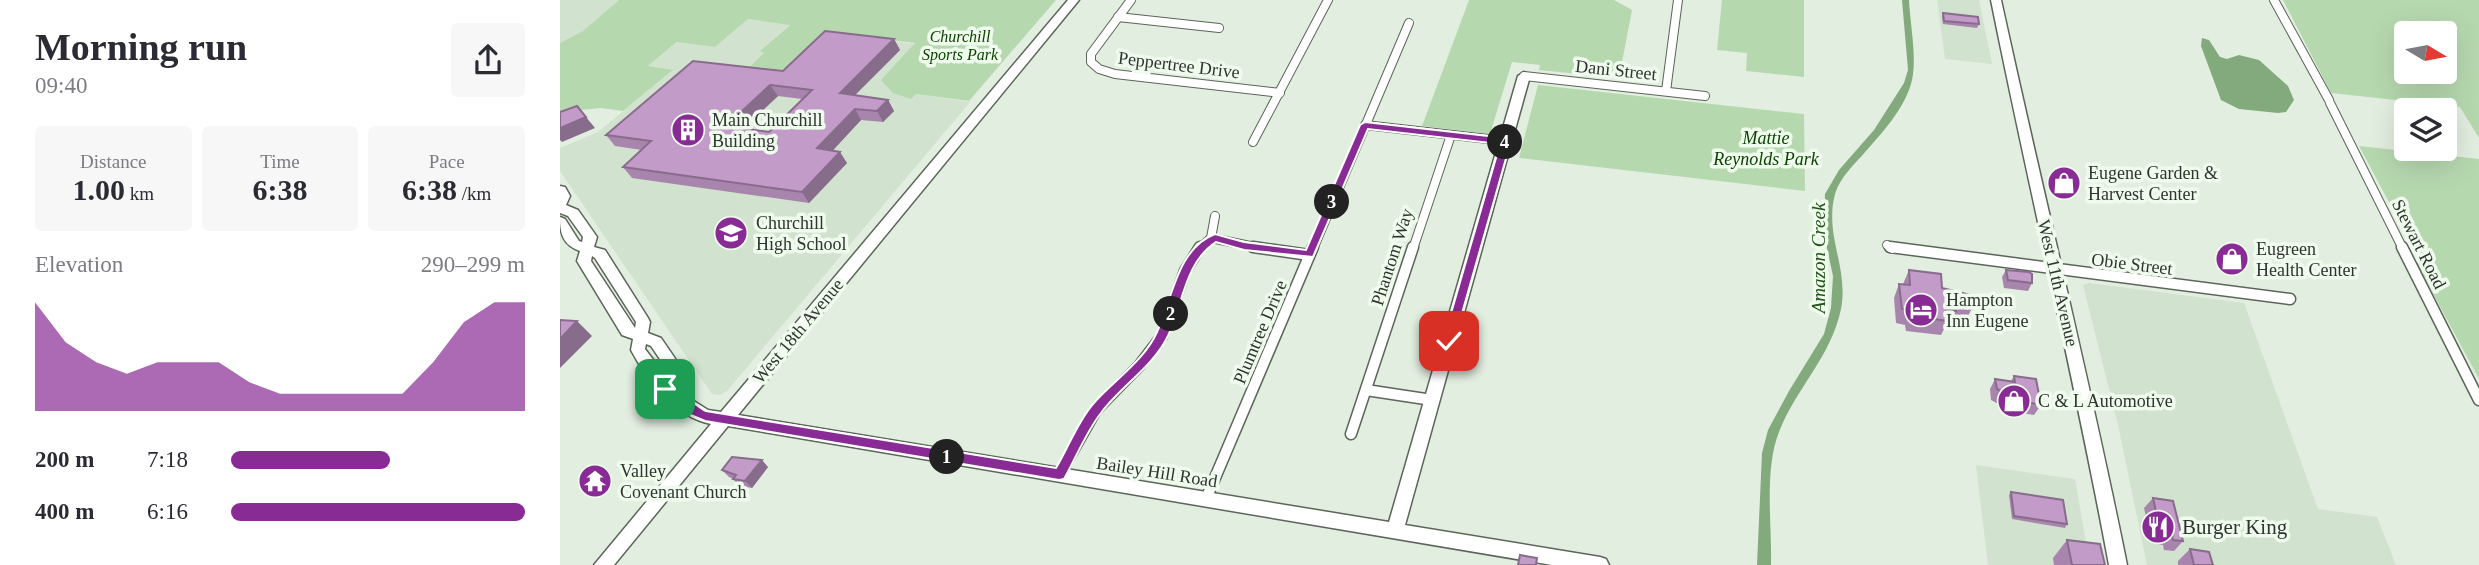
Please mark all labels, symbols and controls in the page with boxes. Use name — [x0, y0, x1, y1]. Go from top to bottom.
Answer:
north arrow — [2394, 21, 2457, 84]
map controls — [2394, 21, 2457, 161]
button: share — [451, 23, 525, 97]
text: Morning run — [35, 26, 247, 68]
park label: Churchill Sports Park — [922, 28, 999, 64]
street label: Peppertree Drive — [1117, 48, 1241, 82]
street label: Dani Street — [1574, 56, 1658, 84]
text: 09:40 — [35, 73, 87, 98]
button: layers — [2394, 98, 2457, 161]
place label: Main Churchill Building — [712, 110, 823, 151]
building icon: Main Churchill Building — [669, 111, 707, 149]
pin: 4 — [1488, 124, 1522, 160]
park label: Mattie Reynolds Park — [1712, 128, 1820, 169]
text: 4 — [1500, 131, 1509, 152]
text: Distance — [80, 151, 147, 172]
text: Time — [260, 151, 300, 172]
text: Pace — [429, 151, 465, 172]
place label: Eugene Garden & Harvest Center — [2088, 163, 2218, 204]
shop icon: Eugene Garden & Harvest Center — [2045, 164, 2083, 202]
text: 1.00 — [73, 173, 125, 206]
text: 6:38 — [252, 173, 307, 206]
text: 6:38 — [402, 173, 457, 206]
text: km — [125, 183, 154, 204]
text: /km — [457, 183, 491, 204]
pin: 3 — [1314, 184, 1350, 220]
text: 3 — [1327, 191, 1336, 212]
street label: Stewart Road — [2388, 196, 2450, 292]
water label: Amazon Creek — [1808, 202, 1829, 315]
street label: Phantom Way — [1367, 206, 1417, 308]
place label: Churchill High School — [756, 213, 847, 254]
school or university icon: Churchill High School — [712, 214, 750, 252]
street label: West 11th Avenue — [2034, 218, 2082, 348]
place label: Eugreen Health Center — [2256, 239, 2356, 280]
shop icon: Eugreen Health Center — [2213, 240, 2251, 278]
street label: Obie Street — [2090, 249, 2174, 279]
text: Elevation — [35, 252, 123, 277]
text: 290–299 m — [421, 252, 525, 277]
street label: West 18th Avenue — [748, 275, 848, 387]
street label: Plumtree Drive — [1229, 277, 1291, 387]
place label: Hampton Inn Eugene — [1946, 290, 2028, 331]
hotel icon: Hampton Inn Eugene — [1902, 291, 1940, 329]
pin: 2 — [1154, 296, 1188, 332]
text: 2 — [1166, 303, 1175, 324]
pin — [1419, 311, 1479, 371]
icon: check — [1430, 322, 1468, 360]
pin — [635, 359, 695, 419]
icon: arrive — [646, 370, 684, 408]
shop icon: C & L Automotive — [1995, 382, 2033, 420]
place label: C & L Automotive — [2038, 391, 2173, 411]
pin: 1 — [930, 440, 964, 475]
text: 1 — [942, 446, 951, 467]
text: 200 m — [35, 447, 94, 472]
text: 7:18 — [147, 447, 188, 472]
street label: Bailey Hill Road — [1095, 453, 1219, 491]
place label: Valley Covenant Church — [620, 461, 746, 502]
temple icon: Valley Covenant Church — [576, 462, 614, 500]
text: 400 m — [35, 499, 94, 524]
text: 6:16 — [147, 499, 188, 524]
restaurant icon: Burger King — [2139, 508, 2177, 546]
place label: Burger King — [2182, 515, 2288, 539]

